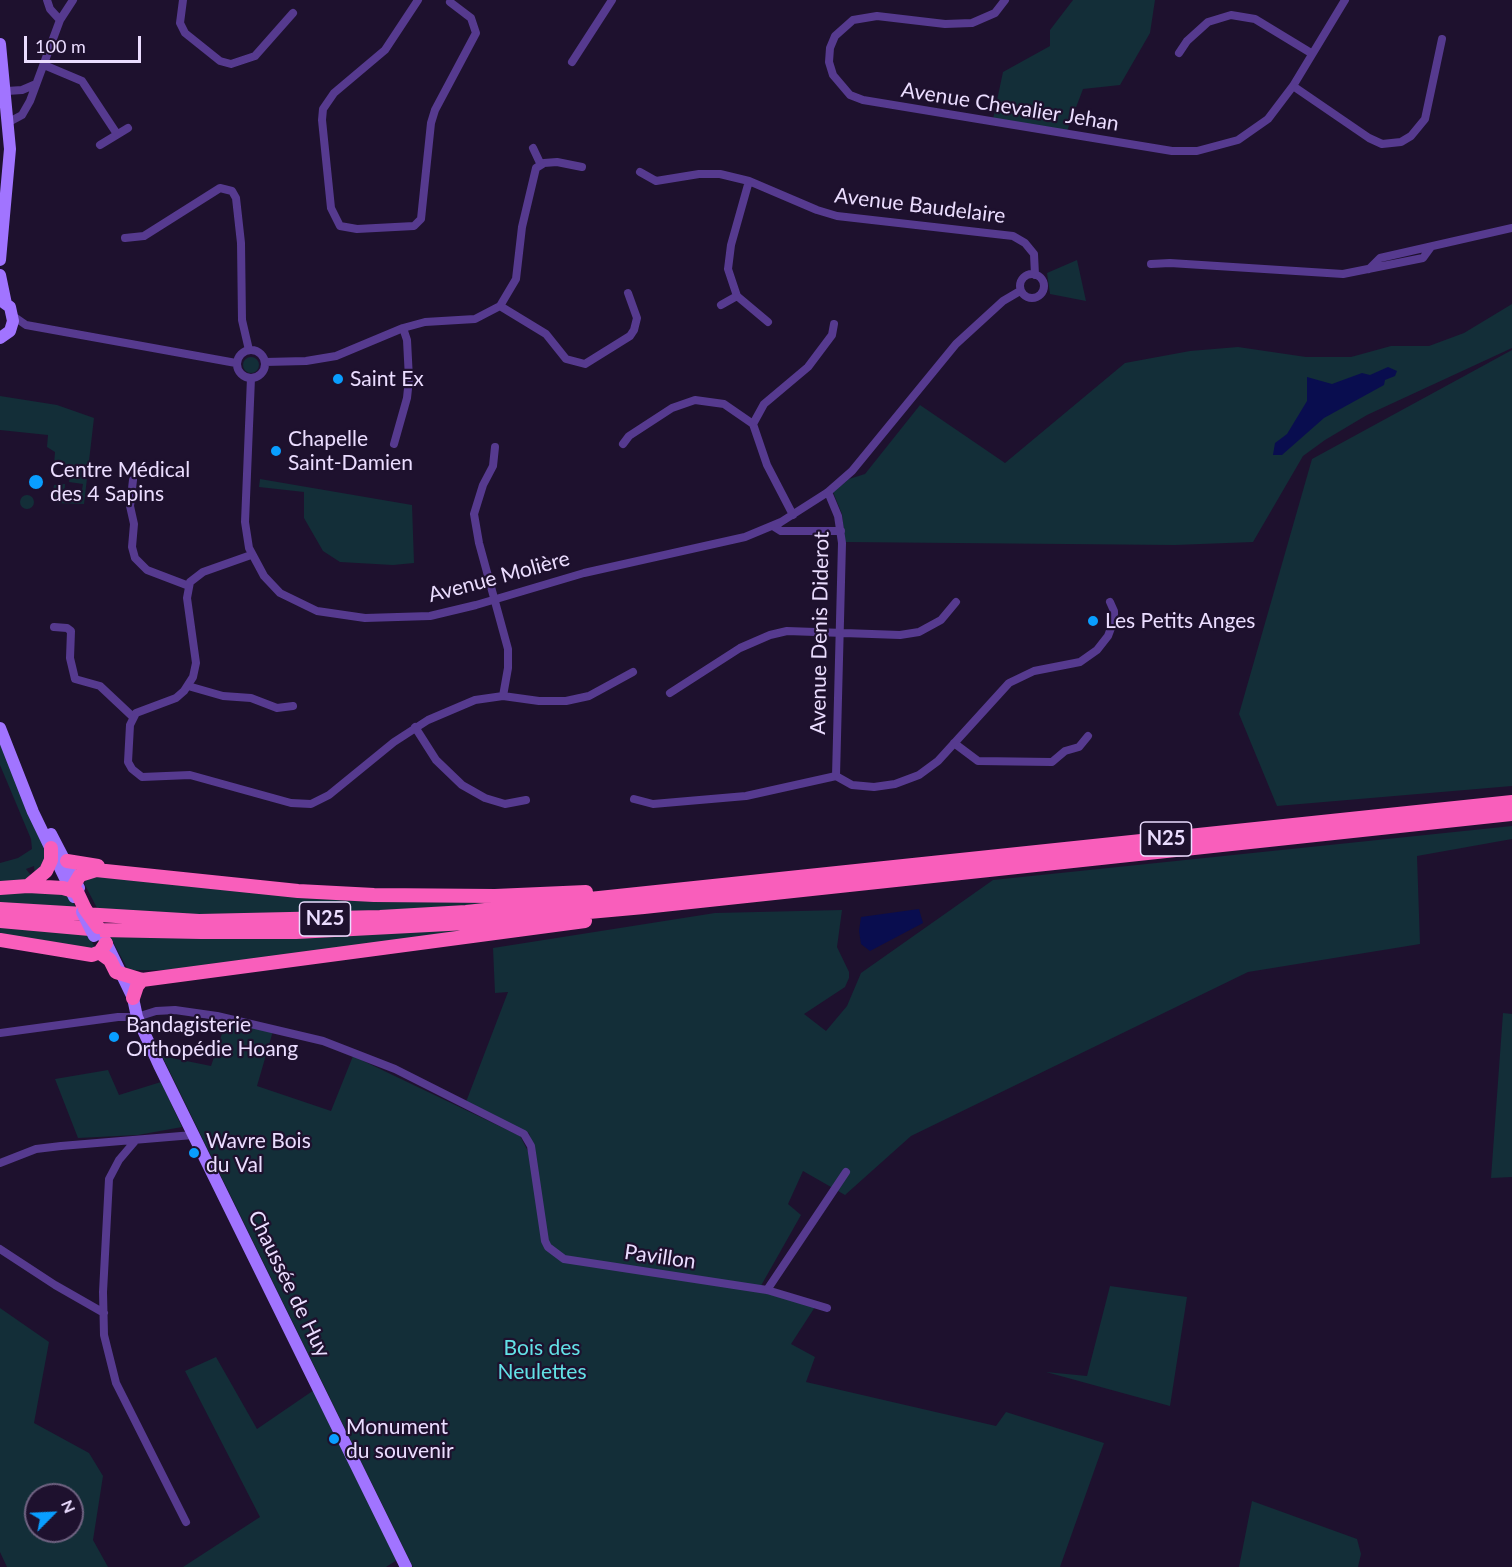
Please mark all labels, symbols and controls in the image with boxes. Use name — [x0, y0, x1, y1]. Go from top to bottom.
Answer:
scale bar — [27, 24, 144, 62]
text: 100 m — [35, 35, 86, 57]
street label: Avenue Chevalier Jehan — [899, 77, 1121, 137]
street label: Avenue Baudelaire — [833, 183, 1007, 229]
place label: Saint Ex — [350, 366, 424, 392]
marker: Saint Ex — [331, 372, 345, 386]
place label: Chapelle Saint-Damien — [288, 426, 413, 476]
marker: Chapelle Saint-Damien — [269, 444, 283, 458]
place label: Centre Médical des 4 Sapins — [50, 457, 190, 507]
marker: Centre Médical des 4 Sapins — [27, 473, 45, 491]
street label: Avenue Denis Diderot — [806, 531, 834, 735]
street label: Avenue Molière — [426, 546, 572, 608]
place label: Les Petits Anges — [1105, 608, 1255, 634]
marker: Les Petits Anges — [1086, 614, 1100, 628]
road number: N25 — [1140, 822, 1192, 856]
road number: N25 — [300, 902, 350, 936]
place label: Bandagisterie Orthopédie Hoang — [126, 1012, 298, 1062]
marker: Bandagisterie Orthopédie Hoang — [107, 1030, 121, 1044]
place label: Wavre Bois du Val — [206, 1128, 311, 1178]
marker: Wavre Bois du Val — [187, 1146, 201, 1160]
street label: Chaussée de Huy — [243, 1206, 335, 1362]
street label: Pavillon — [623, 1240, 697, 1274]
park label: Bois des Neulettes — [498, 1335, 586, 1385]
place label: Monument du souvenir — [346, 1414, 454, 1464]
marker: Monument du souvenir — [327, 1432, 341, 1446]
north arrow — [24, 1483, 84, 1543]
text: N — [58, 1497, 80, 1516]

